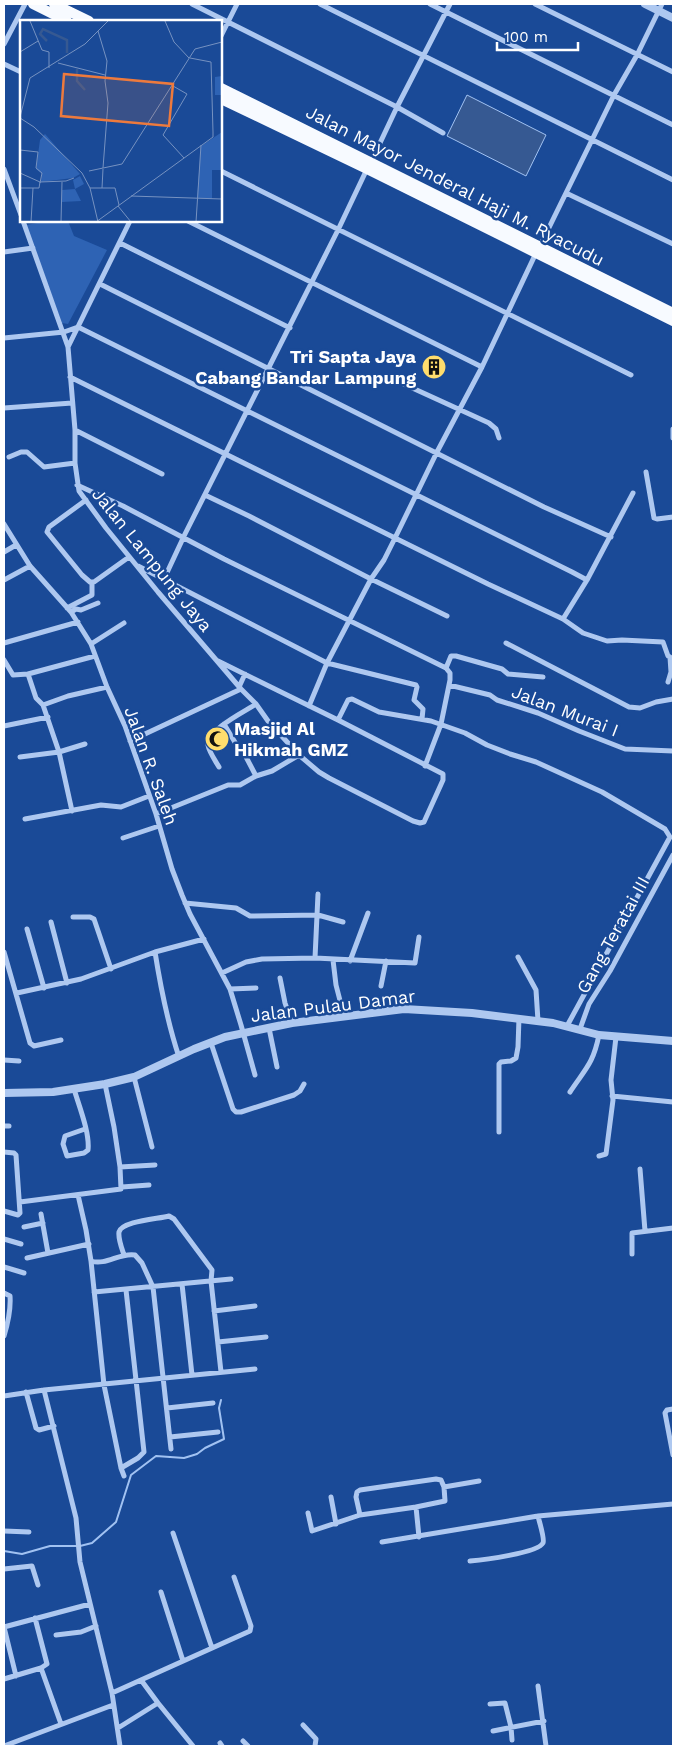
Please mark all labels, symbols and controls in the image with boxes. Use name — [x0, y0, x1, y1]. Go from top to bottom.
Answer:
inset map — [20, 20, 222, 222]
scale bar — [497, 20, 578, 52]
text: 100 m — [504, 28, 548, 46]
street label: Jalan Mayor Jenderal Haji M. Ryacudu — [303, 101, 608, 270]
place label: Tri Sapta Jaya Cabang Bandar Lampung — [195, 346, 417, 388]
building icon: Tri Sapta Jaya Cabang Bandar Lampung — [421, 354, 447, 380]
street label: Jalan Lampung Jaya — [88, 484, 217, 636]
street label: Jalan Murai I — [509, 680, 622, 741]
street label: Jalan R. Saleh — [120, 704, 183, 828]
place label: Masjid Al Hikmah GMZ — [234, 718, 348, 760]
mosque icon: Masjid Al Hikmah GMZ — [204, 726, 230, 752]
street label: Gang Teratai III — [572, 873, 653, 997]
street label: Jalan Pulau Damar — [249, 985, 417, 1026]

